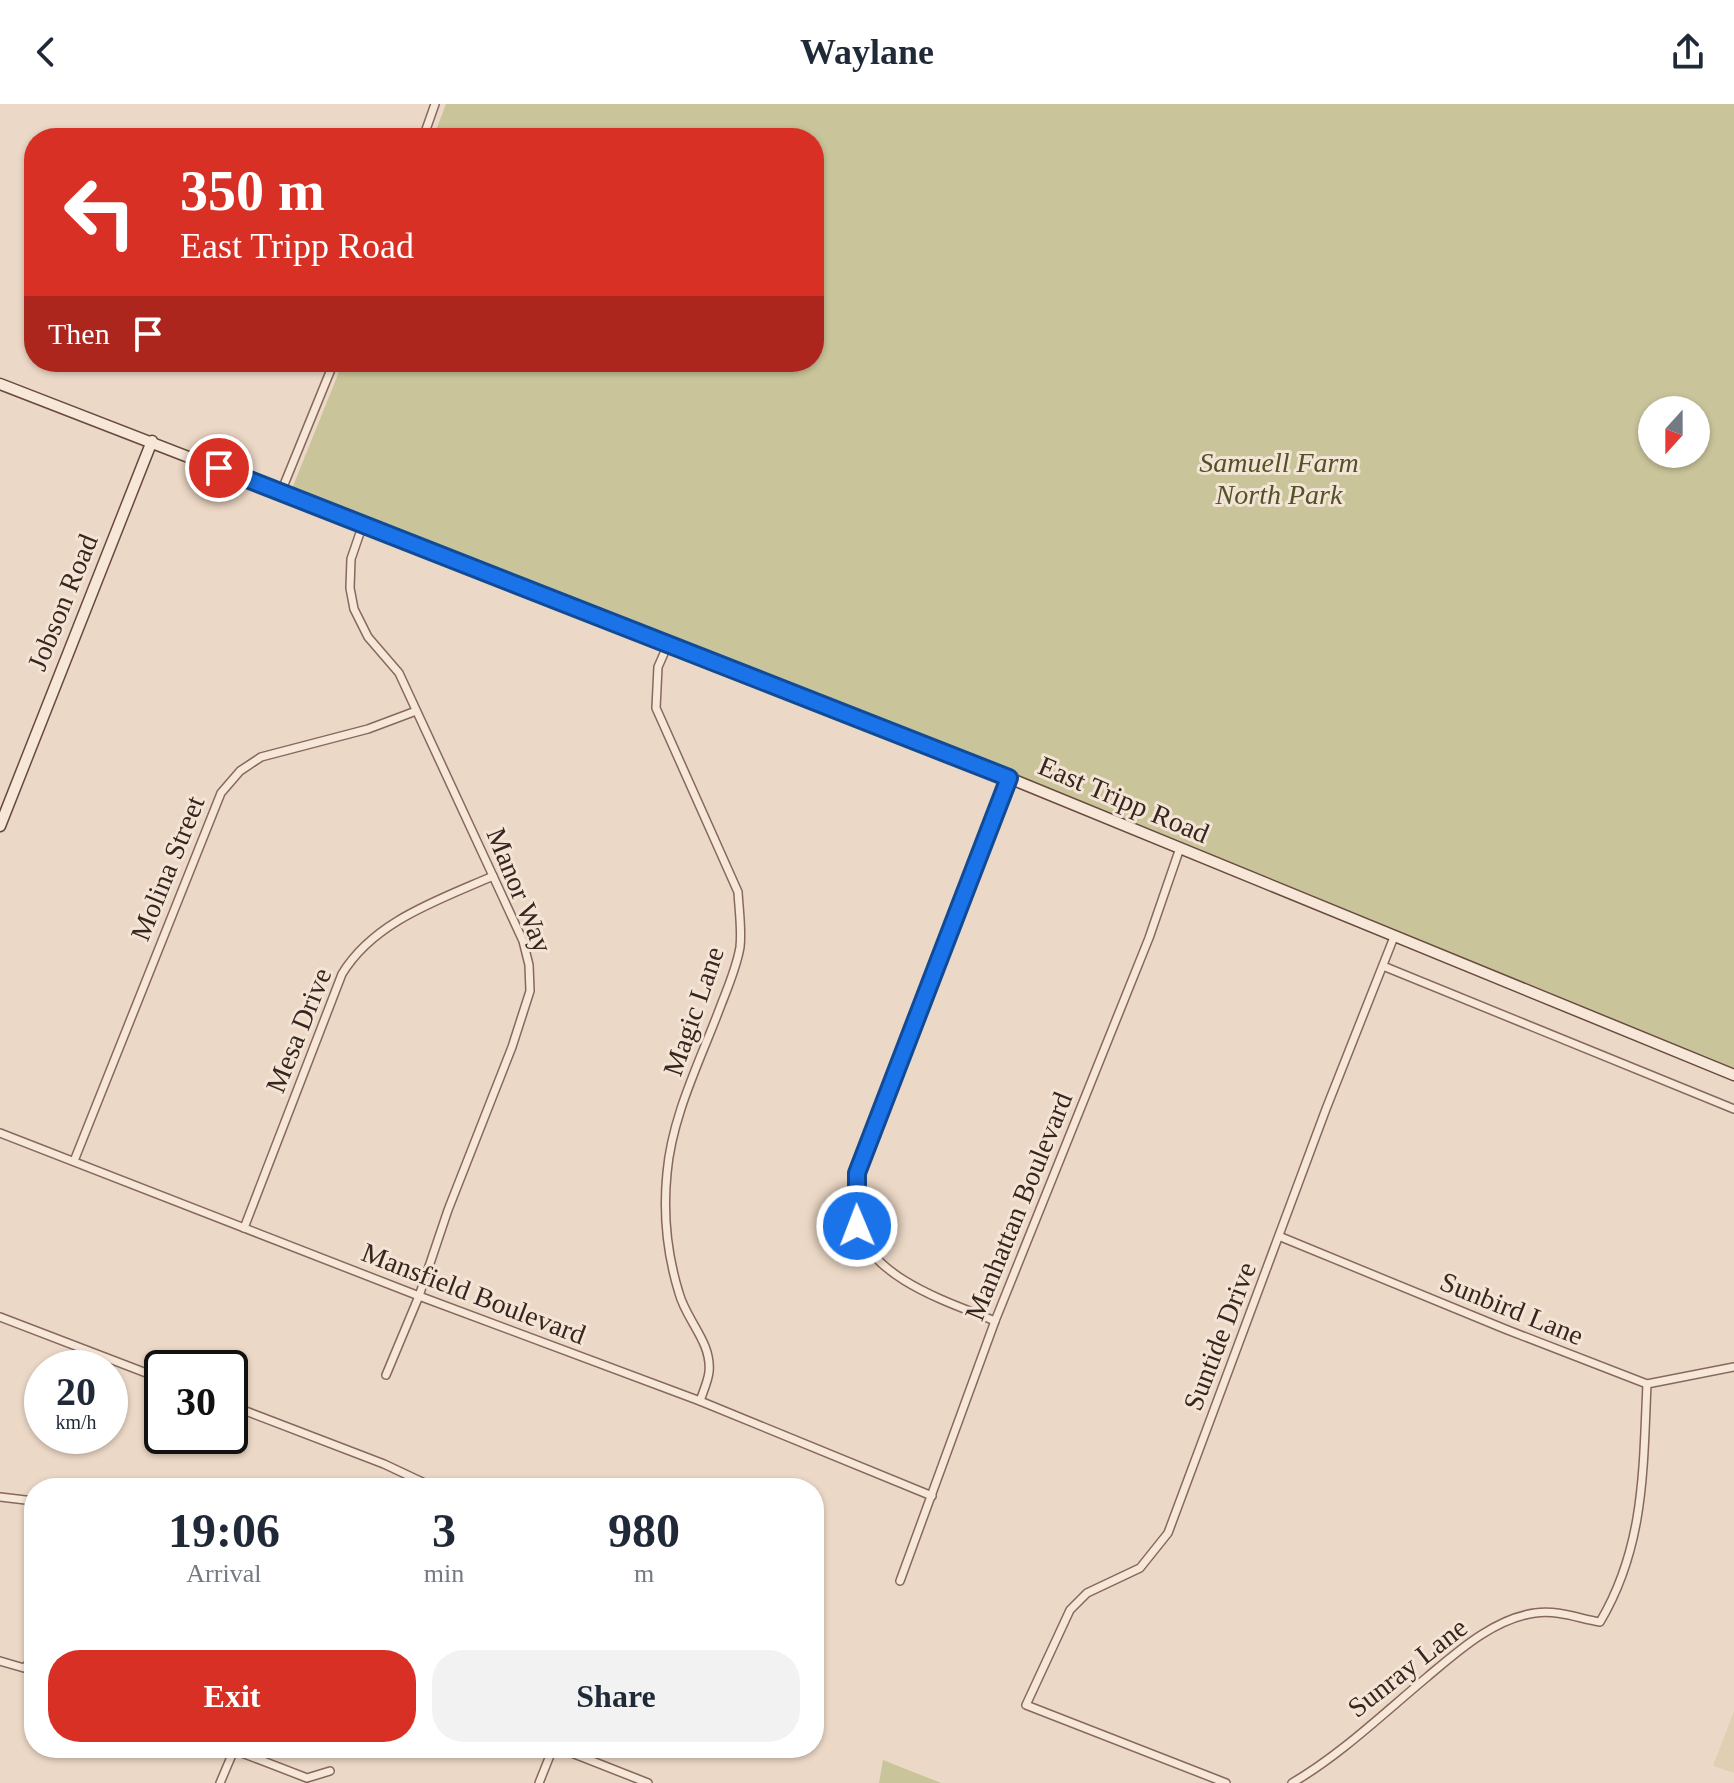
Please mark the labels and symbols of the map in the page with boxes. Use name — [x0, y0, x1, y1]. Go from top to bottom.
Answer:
north arrow — [1638, 396, 1710, 468]
pin — [185, 434, 253, 502]
park label: Samuell Farm North Park — [1199, 447, 1359, 510]
street label: Jobson Road — [21, 530, 104, 675]
street label: East Tripp Road — [1034, 750, 1214, 849]
street label: Molina Street — [124, 791, 211, 945]
street label: Manor Way — [480, 823, 559, 957]
street label: Magic Lane — [657, 943, 730, 1080]
street label: Mesa Drive — [259, 963, 337, 1097]
street label: Manhattan Boulevard — [959, 1088, 1078, 1325]
position arrow — [815, 1184, 899, 1268]
street label: Mansfield Boulevard — [358, 1236, 590, 1350]
street label: Suntide Drive — [1177, 1258, 1262, 1415]
street label: Sunbird Lane — [1436, 1266, 1588, 1351]
speed limit sign: 30 — [144, 1350, 248, 1454]
street label: Sunray Lane — [1342, 1611, 1473, 1723]

